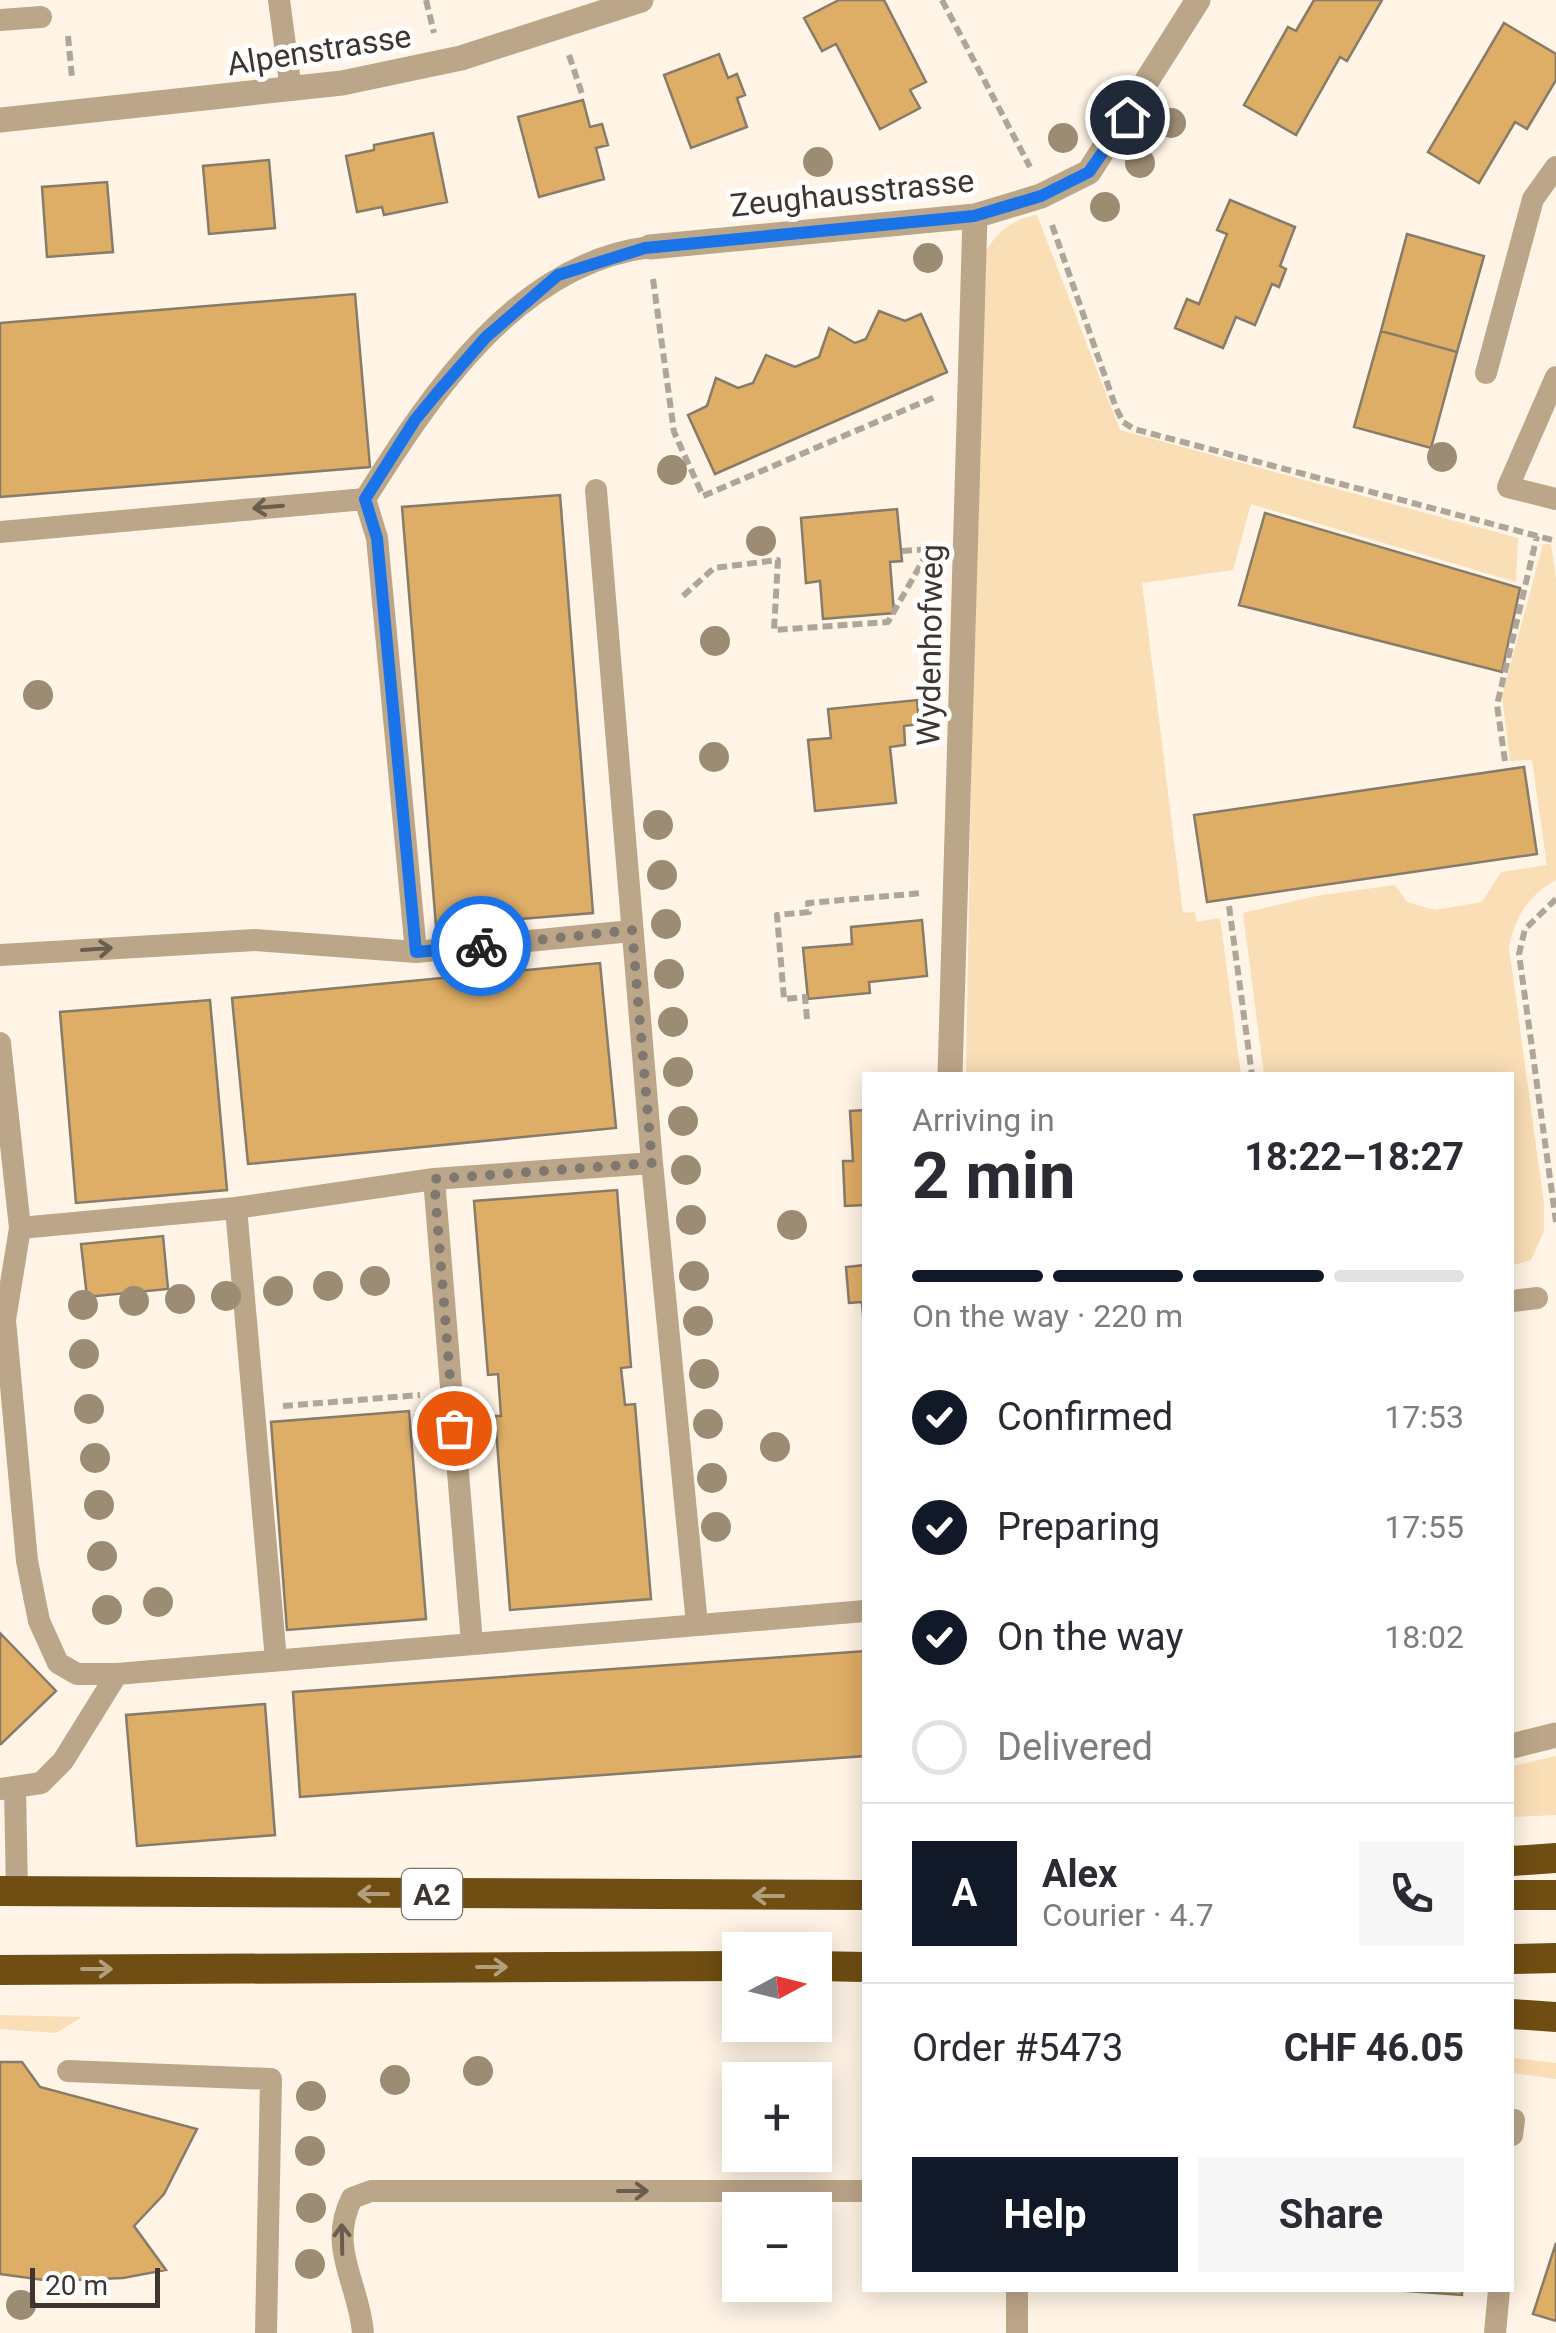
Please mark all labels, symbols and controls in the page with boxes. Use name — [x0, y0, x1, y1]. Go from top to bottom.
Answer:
street label: Alpenstrasse — [224, 17, 414, 83]
pin — [1085, 75, 1170, 160]
icon: home — [1100, 90, 1155, 145]
street label: Zeughausstrasse — [728, 161, 976, 225]
one-way arrow — [252, 498, 285, 517]
street label: Wydenhofweg — [909, 544, 951, 746]
courier — [431, 896, 531, 996]
icon: bike — [454, 919, 509, 974]
one-way arrow — [81, 939, 113, 958]
text: Arriving in — [912, 1101, 1055, 1139]
text: 18:22–18:27 — [1244, 1135, 1464, 1179]
text: 2 min — [912, 1138, 1075, 1214]
text: On the way · 220 m — [912, 1297, 1183, 1335]
pin — [412, 1386, 497, 1471]
icon: check — [912, 1390, 967, 1445]
text: Confirmed — [997, 1395, 1173, 1439]
text: 17:53 — [1384, 1398, 1464, 1436]
icon: bag — [427, 1401, 482, 1456]
icon: check — [912, 1500, 967, 1555]
text: Preparing — [997, 1505, 1160, 1549]
text: 17:55 — [1384, 1508, 1464, 1546]
icon: check — [912, 1610, 967, 1665]
text: On the way — [997, 1615, 1183, 1659]
text: 18:02 — [1384, 1618, 1464, 1656]
text: Delivered — [997, 1725, 1153, 1769]
button: phone — [1359, 1841, 1464, 1946]
text: Alex — [1042, 1852, 1117, 1896]
road number: A2 — [402, 1869, 462, 1919]
text: A — [952, 1871, 977, 1915]
one-way arrow — [357, 1884, 390, 1904]
one-way arrow — [752, 1886, 784, 1906]
text: Courier · 4.7 — [1042, 1896, 1214, 1934]
north arrow — [722, 1932, 832, 2042]
map controls — [722, 1932, 832, 2302]
one-way arrow — [476, 1957, 508, 1976]
one-way arrow — [80, 1960, 113, 1978]
text: Order #5473 — [912, 2026, 1123, 2070]
text: CHF 46.05 — [1284, 2026, 1464, 2070]
button: + — [722, 2062, 832, 2172]
button: Help — [912, 2157, 1178, 2272]
button: Share — [1198, 2157, 1464, 2272]
one-way arrow — [616, 2182, 648, 2200]
button: − — [722, 2192, 832, 2302]
one-way arrow — [332, 2223, 352, 2256]
scale bar — [30, 2263, 160, 2308]
text: 20 m — [45, 2269, 108, 2302]

